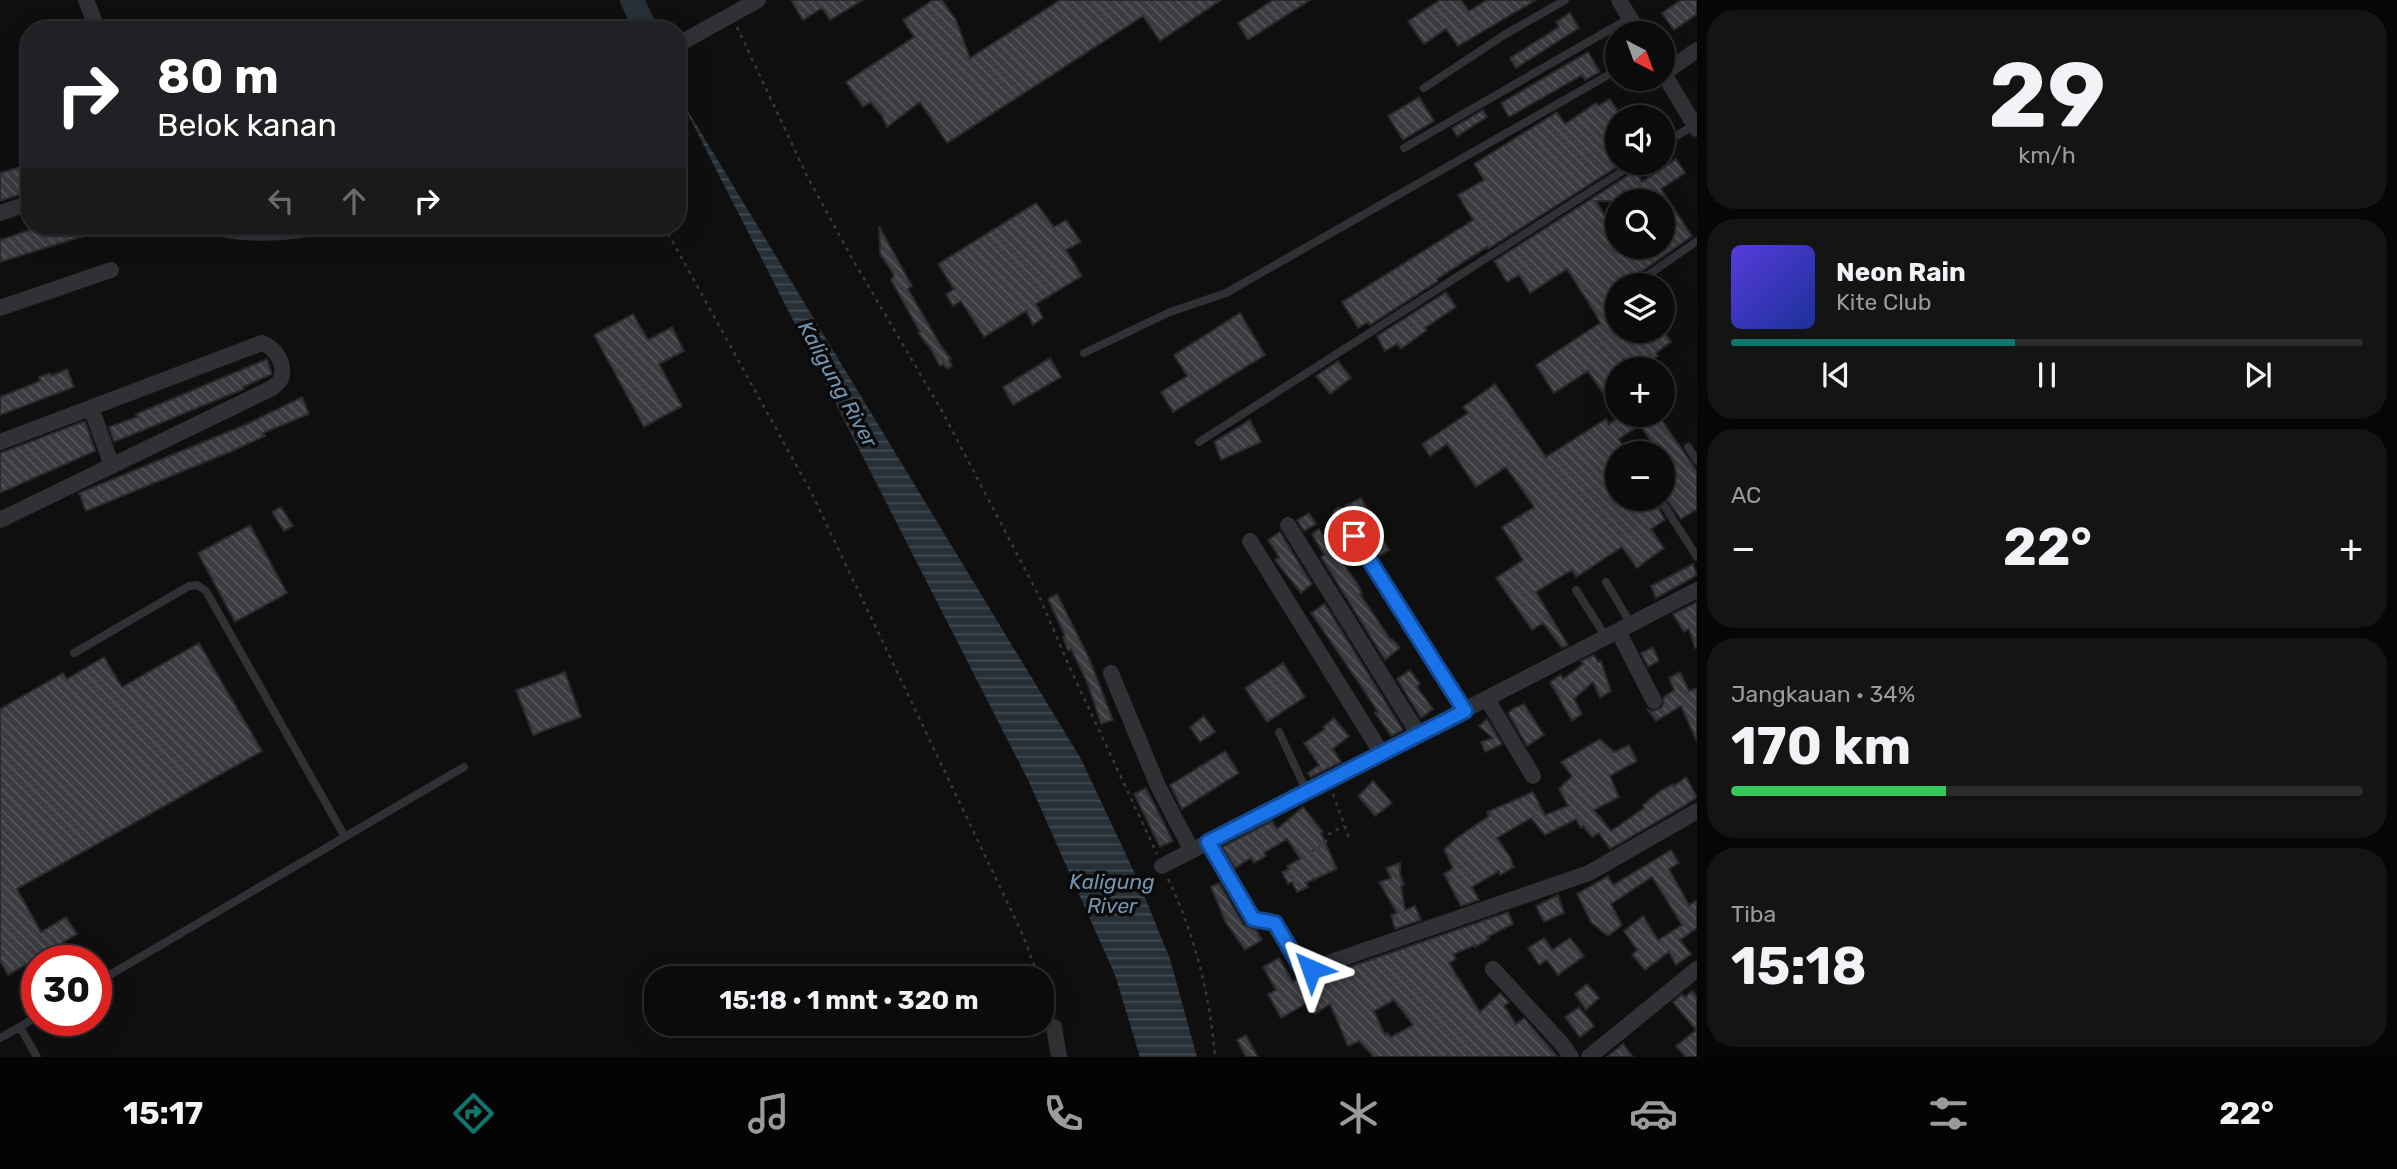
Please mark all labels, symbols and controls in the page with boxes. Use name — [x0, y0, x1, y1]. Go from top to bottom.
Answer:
north arrow — [1605, 21, 1675, 91]
map controls — [1605, 21, 1675, 511]
text: 29 — [1988, 41, 2106, 149]
text: 80 m — [157, 47, 279, 105]
icon: right — [42, 49, 133, 140]
button: sound — [1605, 105, 1675, 175]
text: Belok kanan — [157, 106, 337, 144]
text: km/h — [2018, 141, 2076, 169]
icon: left — [262, 182, 300, 220]
icon: ahead — [335, 182, 373, 220]
icon: right — [408, 182, 446, 220]
button: search — [1605, 189, 1675, 259]
text: Neon Rain — [1836, 257, 1966, 288]
button: layers — [1605, 273, 1675, 343]
text: Kite Club — [1836, 288, 1931, 316]
water label: Kaligung River — [793, 317, 883, 452]
icon: previous — [1817, 356, 1855, 394]
icon: pause — [2028, 356, 2066, 394]
icon: next — [2239, 356, 2277, 394]
button: + — [1605, 357, 1675, 427]
button: − — [1605, 441, 1675, 511]
text: AC — [1731, 481, 1761, 509]
pin — [1324, 506, 1384, 566]
text: 22° — [2003, 516, 2092, 578]
icon: arrive — [1335, 517, 1373, 555]
text: − — [1731, 525, 1756, 571]
text: + — [2339, 525, 2363, 571]
text: Jangkauan · 34% — [1731, 680, 1915, 708]
text: 170 km — [1731, 715, 1911, 777]
water label: Kaligung River — [1069, 869, 1155, 918]
text: Tiba — [1731, 900, 1776, 928]
position arrow — [1274, 932, 1348, 1006]
text: 15:18 — [1731, 935, 1867, 997]
speed limit sign: 30 — [21, 945, 112, 1036]
text: 15:18 · 1 mnt · 320 m — [719, 985, 979, 1016]
icon: directions — [449, 1089, 498, 1138]
icon: music — [744, 1089, 793, 1138]
icon: phone — [1039, 1089, 1088, 1138]
icon: climate — [1334, 1089, 1383, 1138]
icon: car — [1629, 1089, 1678, 1138]
icon: filters — [1924, 1089, 1973, 1138]
text: 15:17 — [123, 1094, 203, 1132]
text: 22° — [2219, 1094, 2274, 1132]

